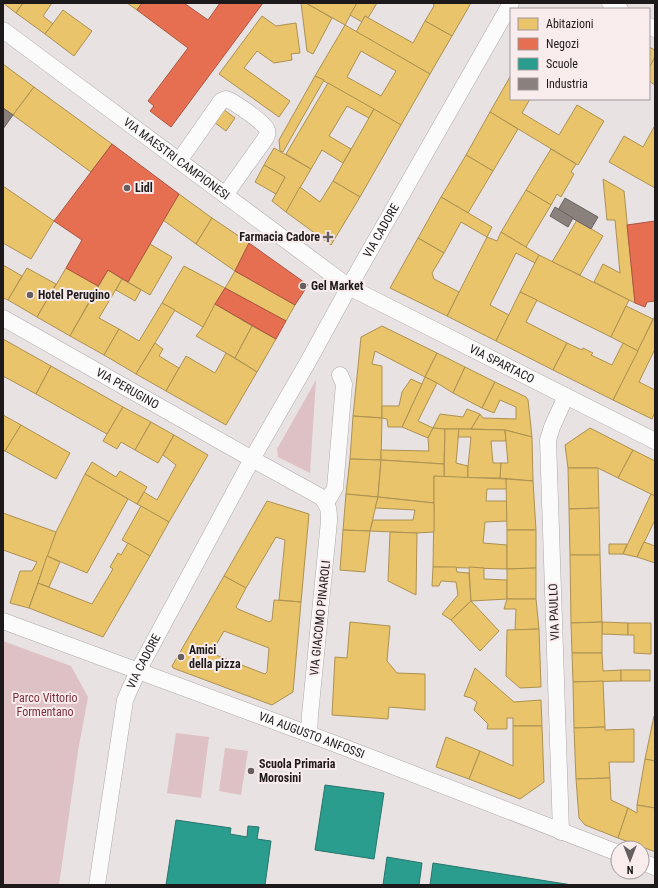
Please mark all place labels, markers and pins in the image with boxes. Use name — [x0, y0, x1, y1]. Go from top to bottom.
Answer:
place label: Lidl — [135, 181, 153, 195]
marker: Lidl — [122, 183, 132, 193]
place label: Farmacia Cadore — [239, 230, 320, 244]
marker: Farmacia Cadore — [323, 232, 333, 242]
place label: Gel Market — [311, 279, 364, 293]
marker: Gel Market — [298, 281, 308, 291]
place label: Hotel Perugino — [38, 288, 110, 302]
marker: Hotel Perugino — [25, 290, 35, 300]
place label: Amici della pizza — [189, 643, 241, 671]
marker: Amici della pizza — [176, 652, 186, 662]
place label: Scuola Primaria Morosini — [259, 757, 336, 785]
marker: Scuola Primaria Morosini — [246, 766, 256, 776]

